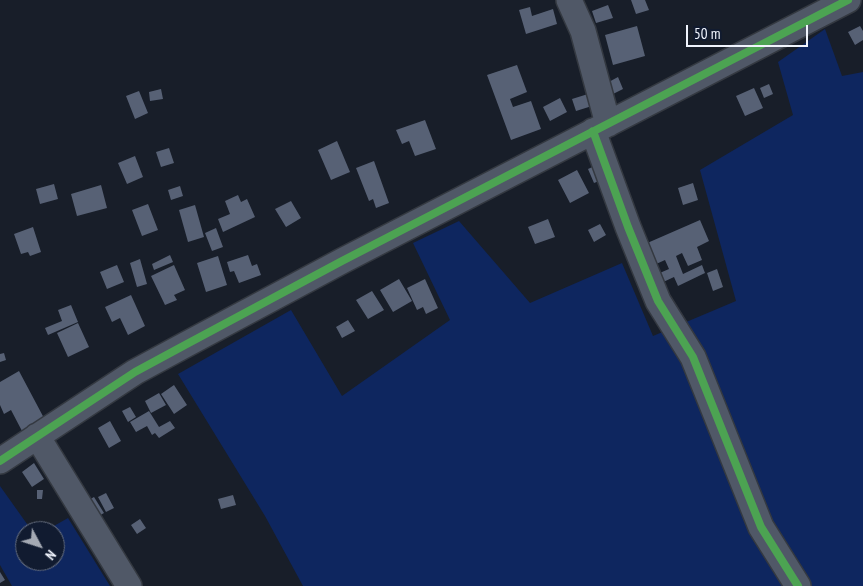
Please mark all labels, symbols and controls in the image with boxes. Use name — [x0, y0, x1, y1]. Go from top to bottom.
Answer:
scale bar — [688, 15, 810, 47]
text: 50 m — [694, 24, 720, 43]
north arrow — [15, 521, 65, 571]
text: N — [41, 546, 60, 564]

